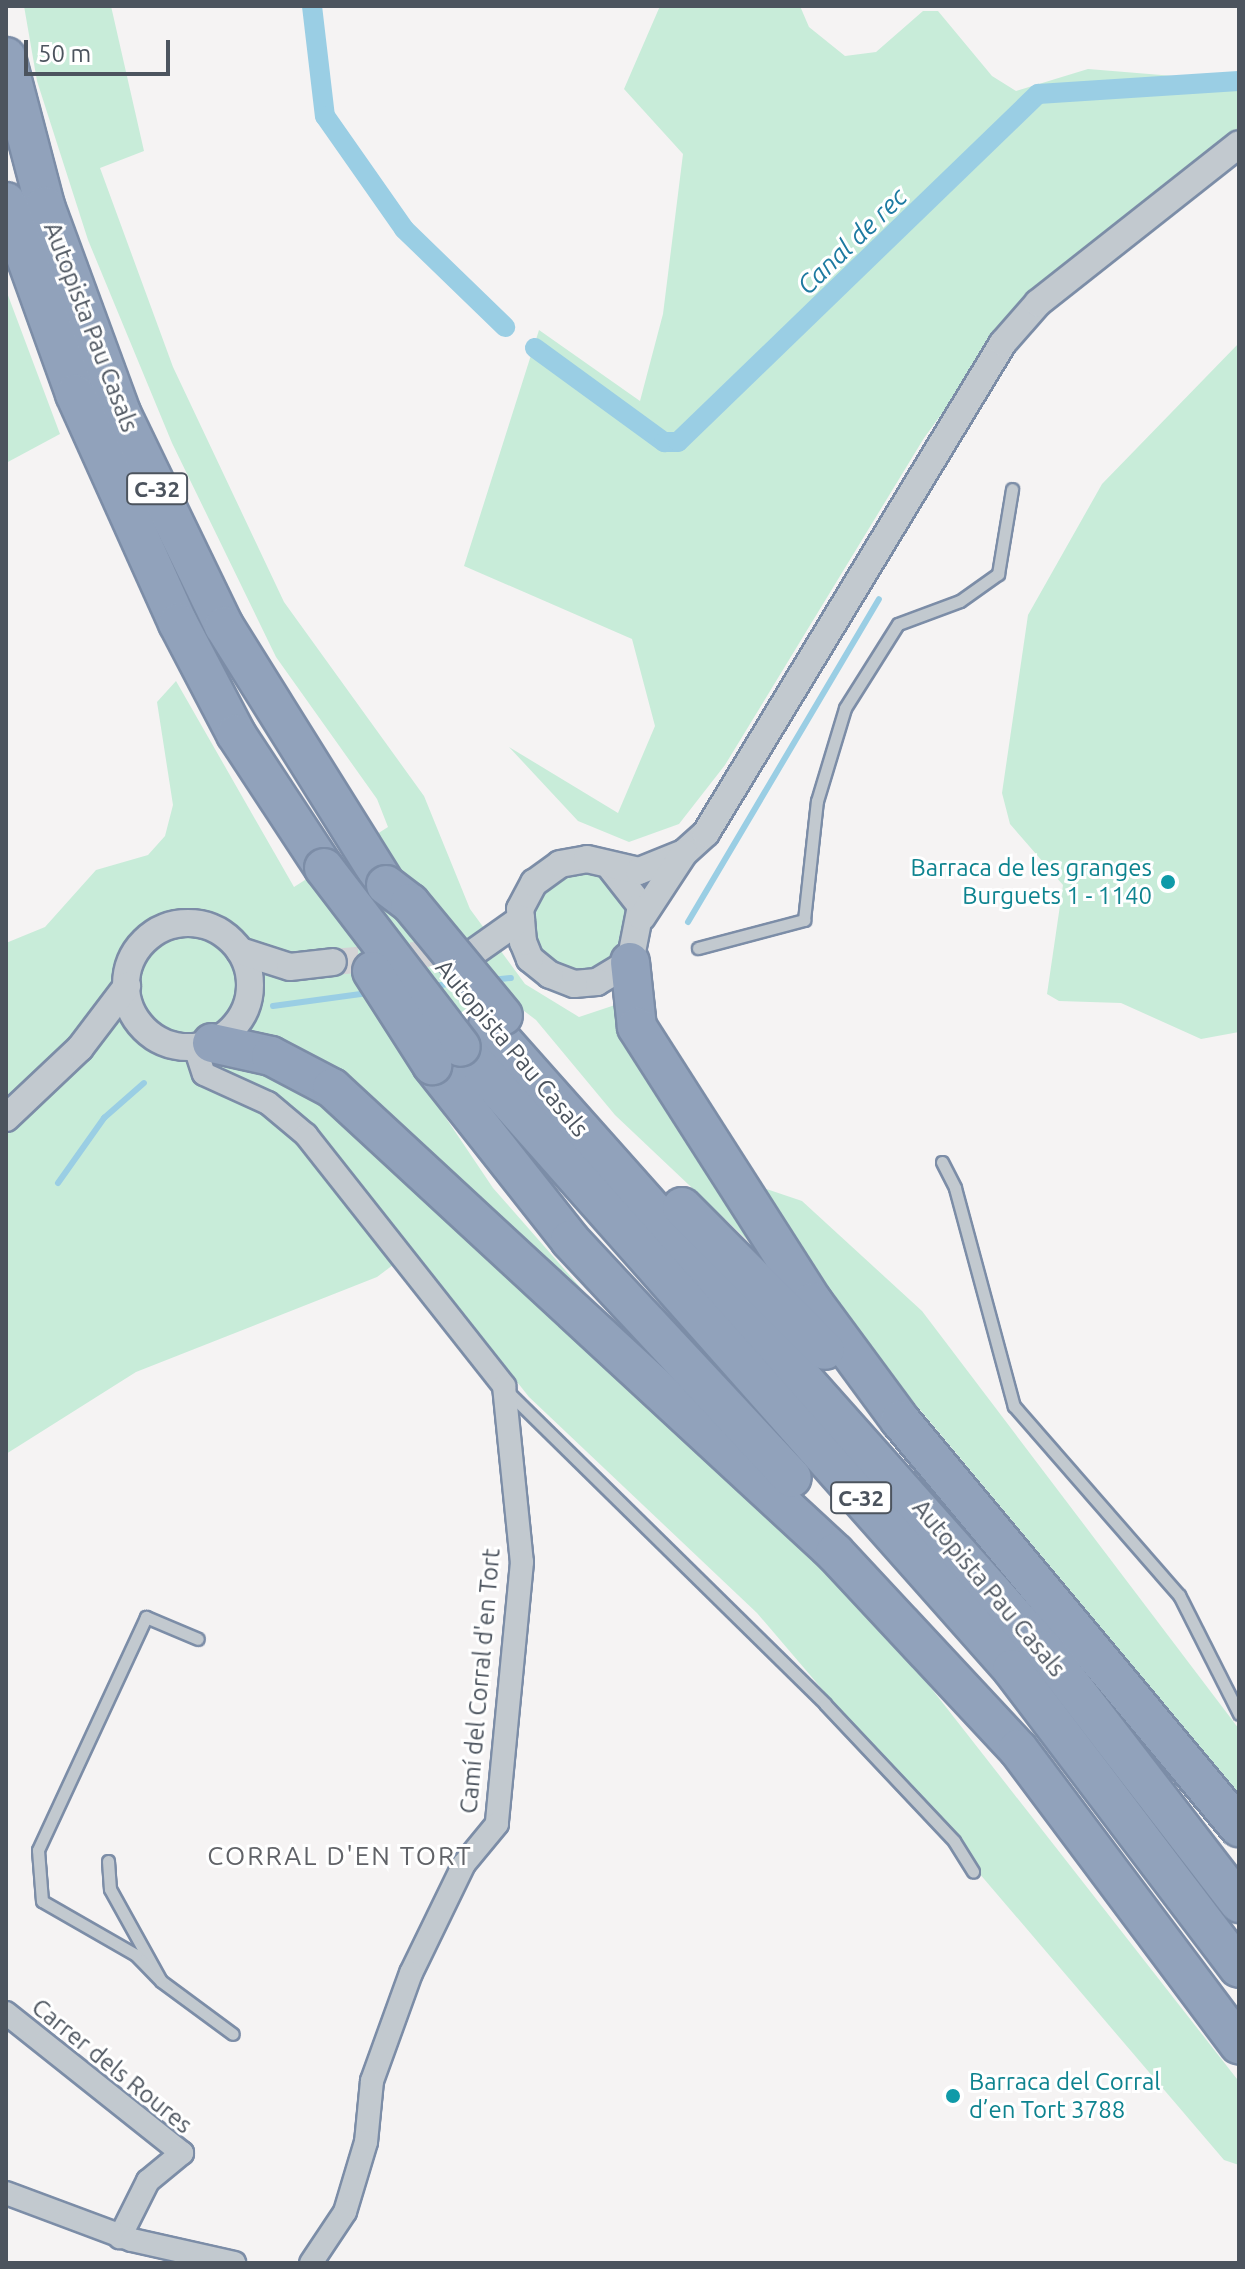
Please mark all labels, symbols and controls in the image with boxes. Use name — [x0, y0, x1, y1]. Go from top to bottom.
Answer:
scale bar — [28, 24, 174, 74]
text: 50 m — [38, 40, 91, 67]
water label: Canal de rec — [791, 181, 913, 301]
street label: Autopista Pau Casals — [38, 218, 144, 436]
road number: C-32 — [125, 471, 189, 507]
place label: Barraca de les granges Burguets 1 - 1140 — [910, 854, 1152, 910]
marker: Barraca de les granges Burguets 1 - 1140 — [1159, 873, 1177, 891]
street label: Autopista Pau Casals — [429, 954, 595, 1142]
road number: C-32 — [829, 1480, 893, 1516]
street label: Autopista Pau Casals — [906, 1494, 1072, 1682]
street label: Camí del Corral d'en Tort — [454, 1547, 506, 1815]
district label: CORRAL D'EN TORT — [207, 1840, 473, 1872]
street label: Carrer dels Roures — [26, 1993, 198, 2139]
place label: Barraca del Corral d’en Tort 3788 — [969, 2068, 1161, 2124]
marker: Barraca del Corral d’en Tort 3788 — [944, 2087, 962, 2105]

